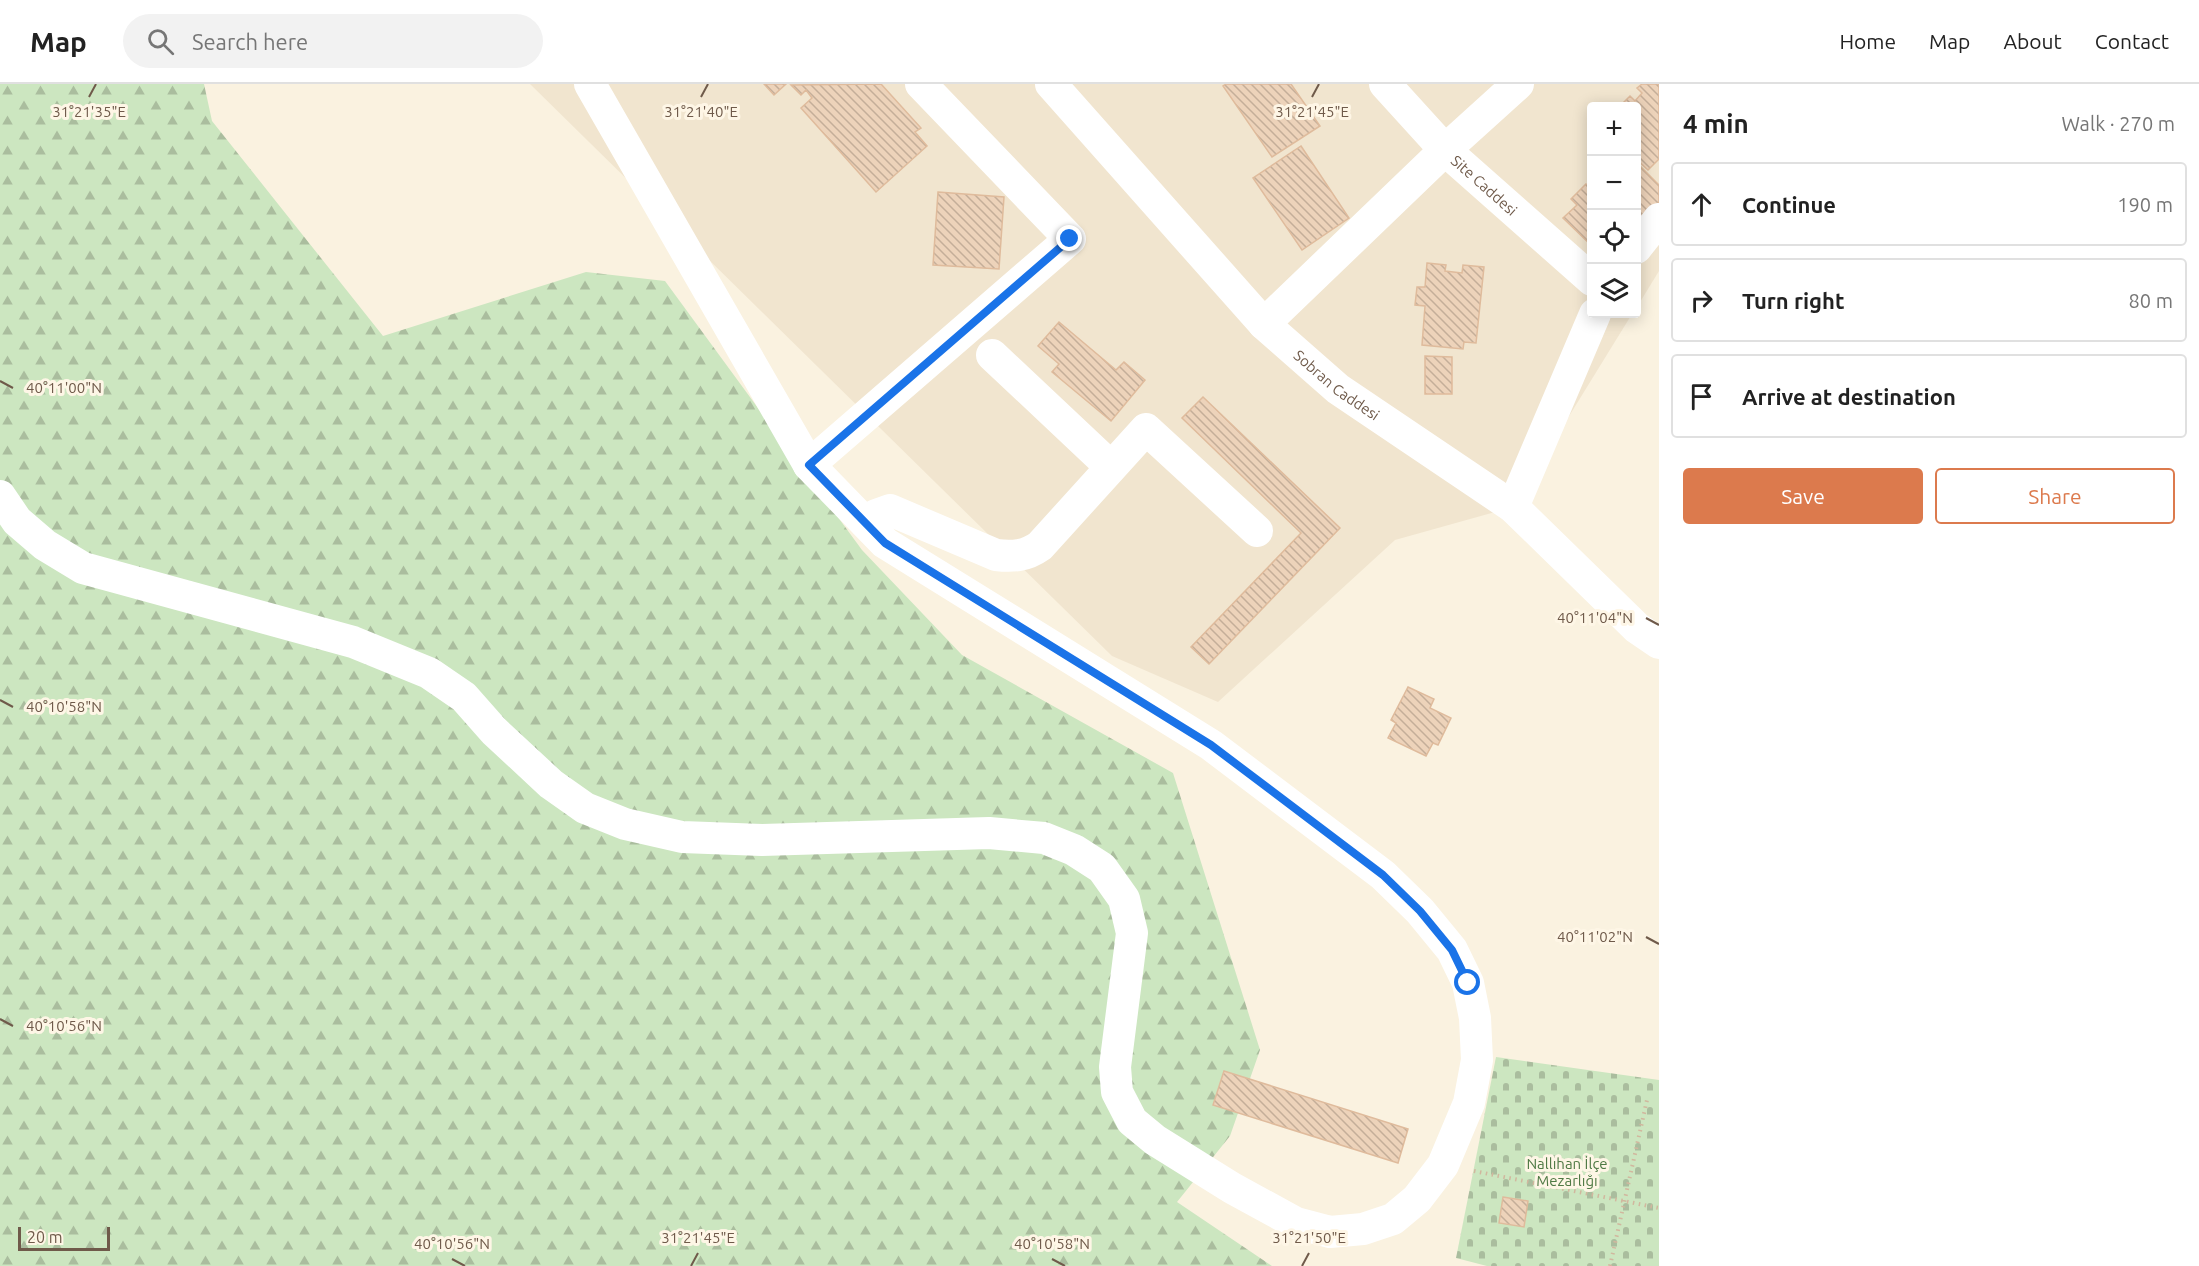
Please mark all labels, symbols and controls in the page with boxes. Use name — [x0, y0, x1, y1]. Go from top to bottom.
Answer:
search box — [123, 14, 543, 68]
icon: search — [144, 25, 177, 58]
text: Map — [30, 26, 87, 57]
text: Search here — [192, 29, 308, 54]
text: Home — [1839, 29, 1896, 53]
text: Map — [1929, 29, 1970, 53]
text: About — [2003, 29, 2062, 53]
text: Contact — [2095, 29, 2169, 53]
map controls — [1587, 102, 1641, 318]
button: + — [1587, 102, 1641, 156]
text: 31°21'35"E — [52, 103, 126, 120]
text: 31°21'40"E — [664, 103, 738, 120]
text: 31°21'45"E — [1275, 103, 1349, 120]
text: 4 min — [1683, 109, 1749, 138]
text: Walk · 270 m — [2062, 112, 2175, 135]
street label: Site Caddesi — [1448, 151, 1521, 219]
button: − — [1587, 156, 1641, 210]
icon: ahead — [1685, 188, 1718, 221]
text: Continue — [1742, 192, 1836, 217]
text: 190 m — [2117, 193, 2173, 216]
button: locate — [1587, 210, 1641, 264]
route end — [1056, 225, 1082, 251]
button: layers — [1587, 264, 1641, 318]
icon: right — [1685, 284, 1718, 317]
text: Turn right — [1742, 288, 1844, 313]
text: 80 m — [2129, 289, 2173, 312]
street label: Sobran Caddesi — [1291, 346, 1383, 423]
text: 40°11'00"N — [26, 379, 102, 396]
icon: arrive — [1685, 380, 1718, 413]
text: Arrive at destination — [1742, 384, 1956, 409]
button: Save — [1683, 468, 1923, 524]
button: Share — [1935, 468, 2175, 524]
text: 40°11'04"N — [1557, 609, 1633, 626]
text: 40°10'58"N — [26, 698, 102, 715]
text: 40°11'02"N — [1557, 928, 1633, 945]
route start — [1454, 969, 1480, 995]
text: 40°10'56"N — [26, 1017, 102, 1034]
park label: Nallıhan İlçe Mezarlığı — [1526, 1155, 1608, 1189]
scale bar — [18, 1224, 110, 1252]
text: 20 m — [27, 1228, 63, 1246]
text: 31°21'45"E — [661, 1229, 735, 1246]
text: 31°21'50"E — [1272, 1229, 1346, 1246]
text: 40°10'56"N — [414, 1235, 490, 1252]
text: 40°10'58"N — [1014, 1235, 1090, 1252]

